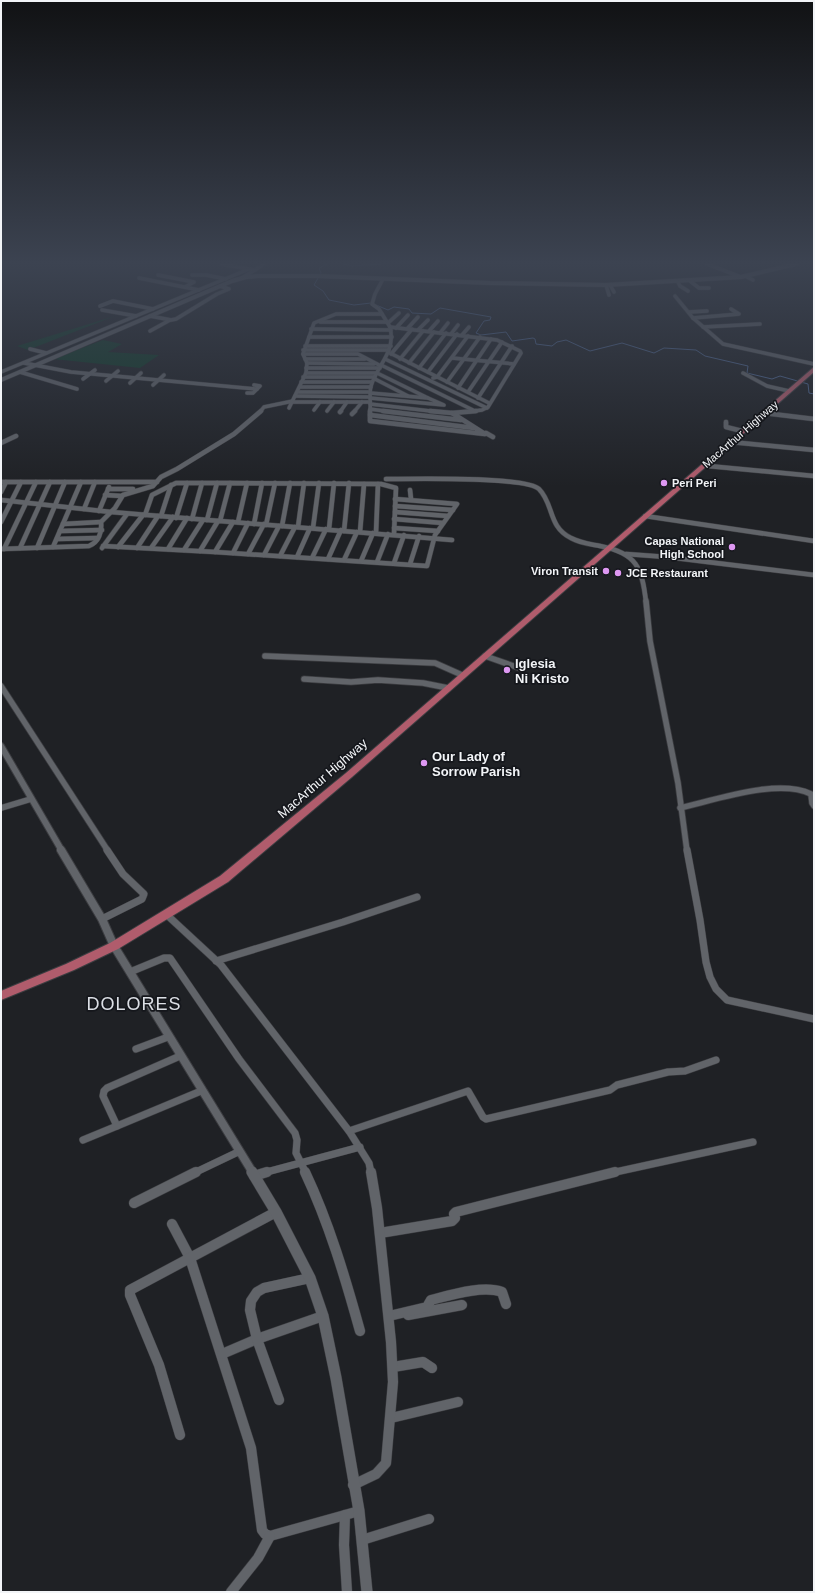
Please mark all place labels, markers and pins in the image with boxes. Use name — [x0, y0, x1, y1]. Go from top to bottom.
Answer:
place label: Peri Peri — [672, 477, 717, 489]
marker: Peri Peri — [659, 478, 669, 488]
place label: Capas National High School — [645, 535, 724, 560]
marker: Capas National High School — [727, 542, 737, 552]
place label: Viron Transit — [531, 565, 598, 577]
marker: Viron Transit — [601, 566, 611, 576]
place label: JCE Restaurant — [626, 567, 708, 579]
marker: JCE Restaurant — [613, 568, 623, 578]
place label: Iglesia Ni Kristo — [515, 656, 569, 686]
marker: Iglesia Ni Kristo — [502, 665, 512, 675]
place label: Our Lady of Sorrow Parish — [432, 749, 520, 779]
marker: Our Lady of Sorrow Parish — [419, 758, 429, 768]

